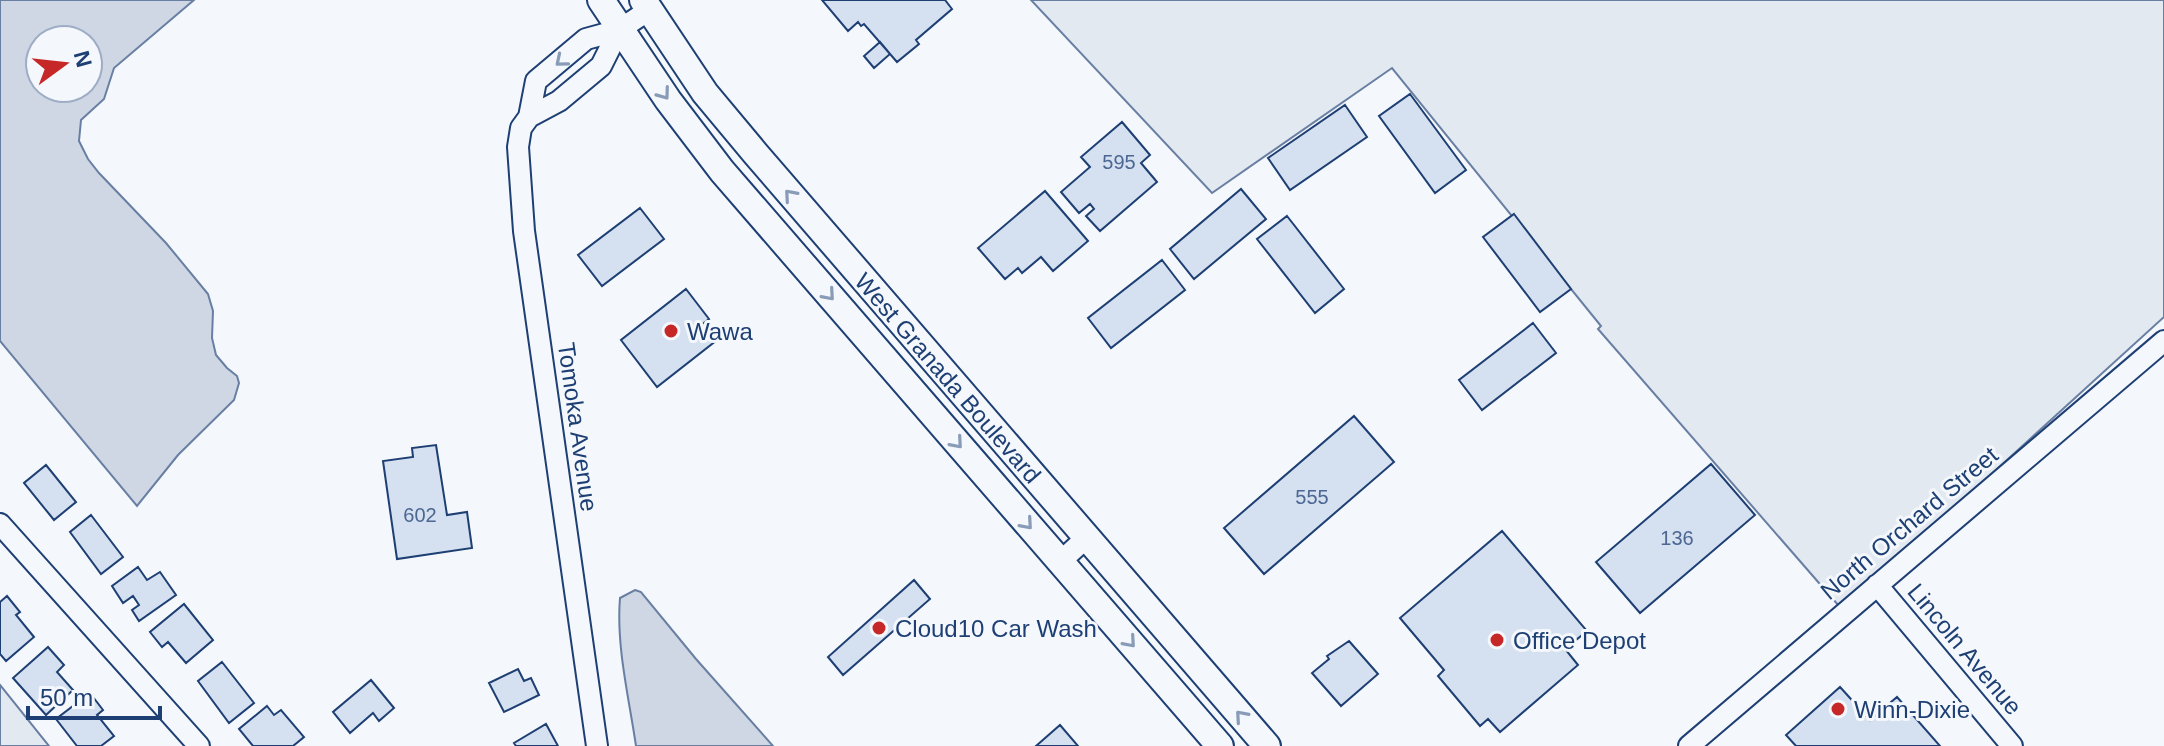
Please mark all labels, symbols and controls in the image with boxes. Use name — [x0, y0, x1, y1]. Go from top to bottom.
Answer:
north arrow — [24, 24, 104, 104]
text: N — [69, 48, 97, 70]
one-way arrow — [555, 51, 570, 66]
one-way arrow — [654, 85, 669, 100]
house number: 595 — [1102, 151, 1136, 173]
one-way arrow — [785, 189, 800, 204]
street label: West Granada Boulevard — [850, 268, 1046, 488]
one-way arrow — [819, 285, 834, 300]
place label: Wawa — [687, 318, 753, 345]
marker: Wawa — [662, 322, 680, 340]
street label: Tomoka Avenue — [553, 341, 603, 513]
one-way arrow — [947, 433, 962, 448]
street label: North Orchard Street — [1815, 441, 2003, 605]
house number: 555 — [1295, 486, 1329, 508]
house number: 602 — [403, 504, 437, 526]
one-way arrow — [1017, 514, 1032, 529]
house number: 136 — [1660, 527, 1694, 549]
street label: Lincoln Avenue — [1902, 578, 2028, 720]
place label: Cloud10 Car Wash — [895, 615, 1097, 642]
marker: Cloud10 Car Wash — [870, 619, 888, 637]
place label: Office Depot — [1513, 627, 1646, 654]
marker: Office Depot — [1488, 631, 1506, 649]
one-way arrow — [1120, 633, 1134, 647]
scale bar — [28, 670, 160, 720]
text: 50 m — [40, 684, 93, 711]
place label: Winn-Dixie — [1854, 696, 1970, 723]
marker: Winn-Dixie — [1829, 700, 1847, 718]
one-way arrow — [1236, 710, 1250, 725]

